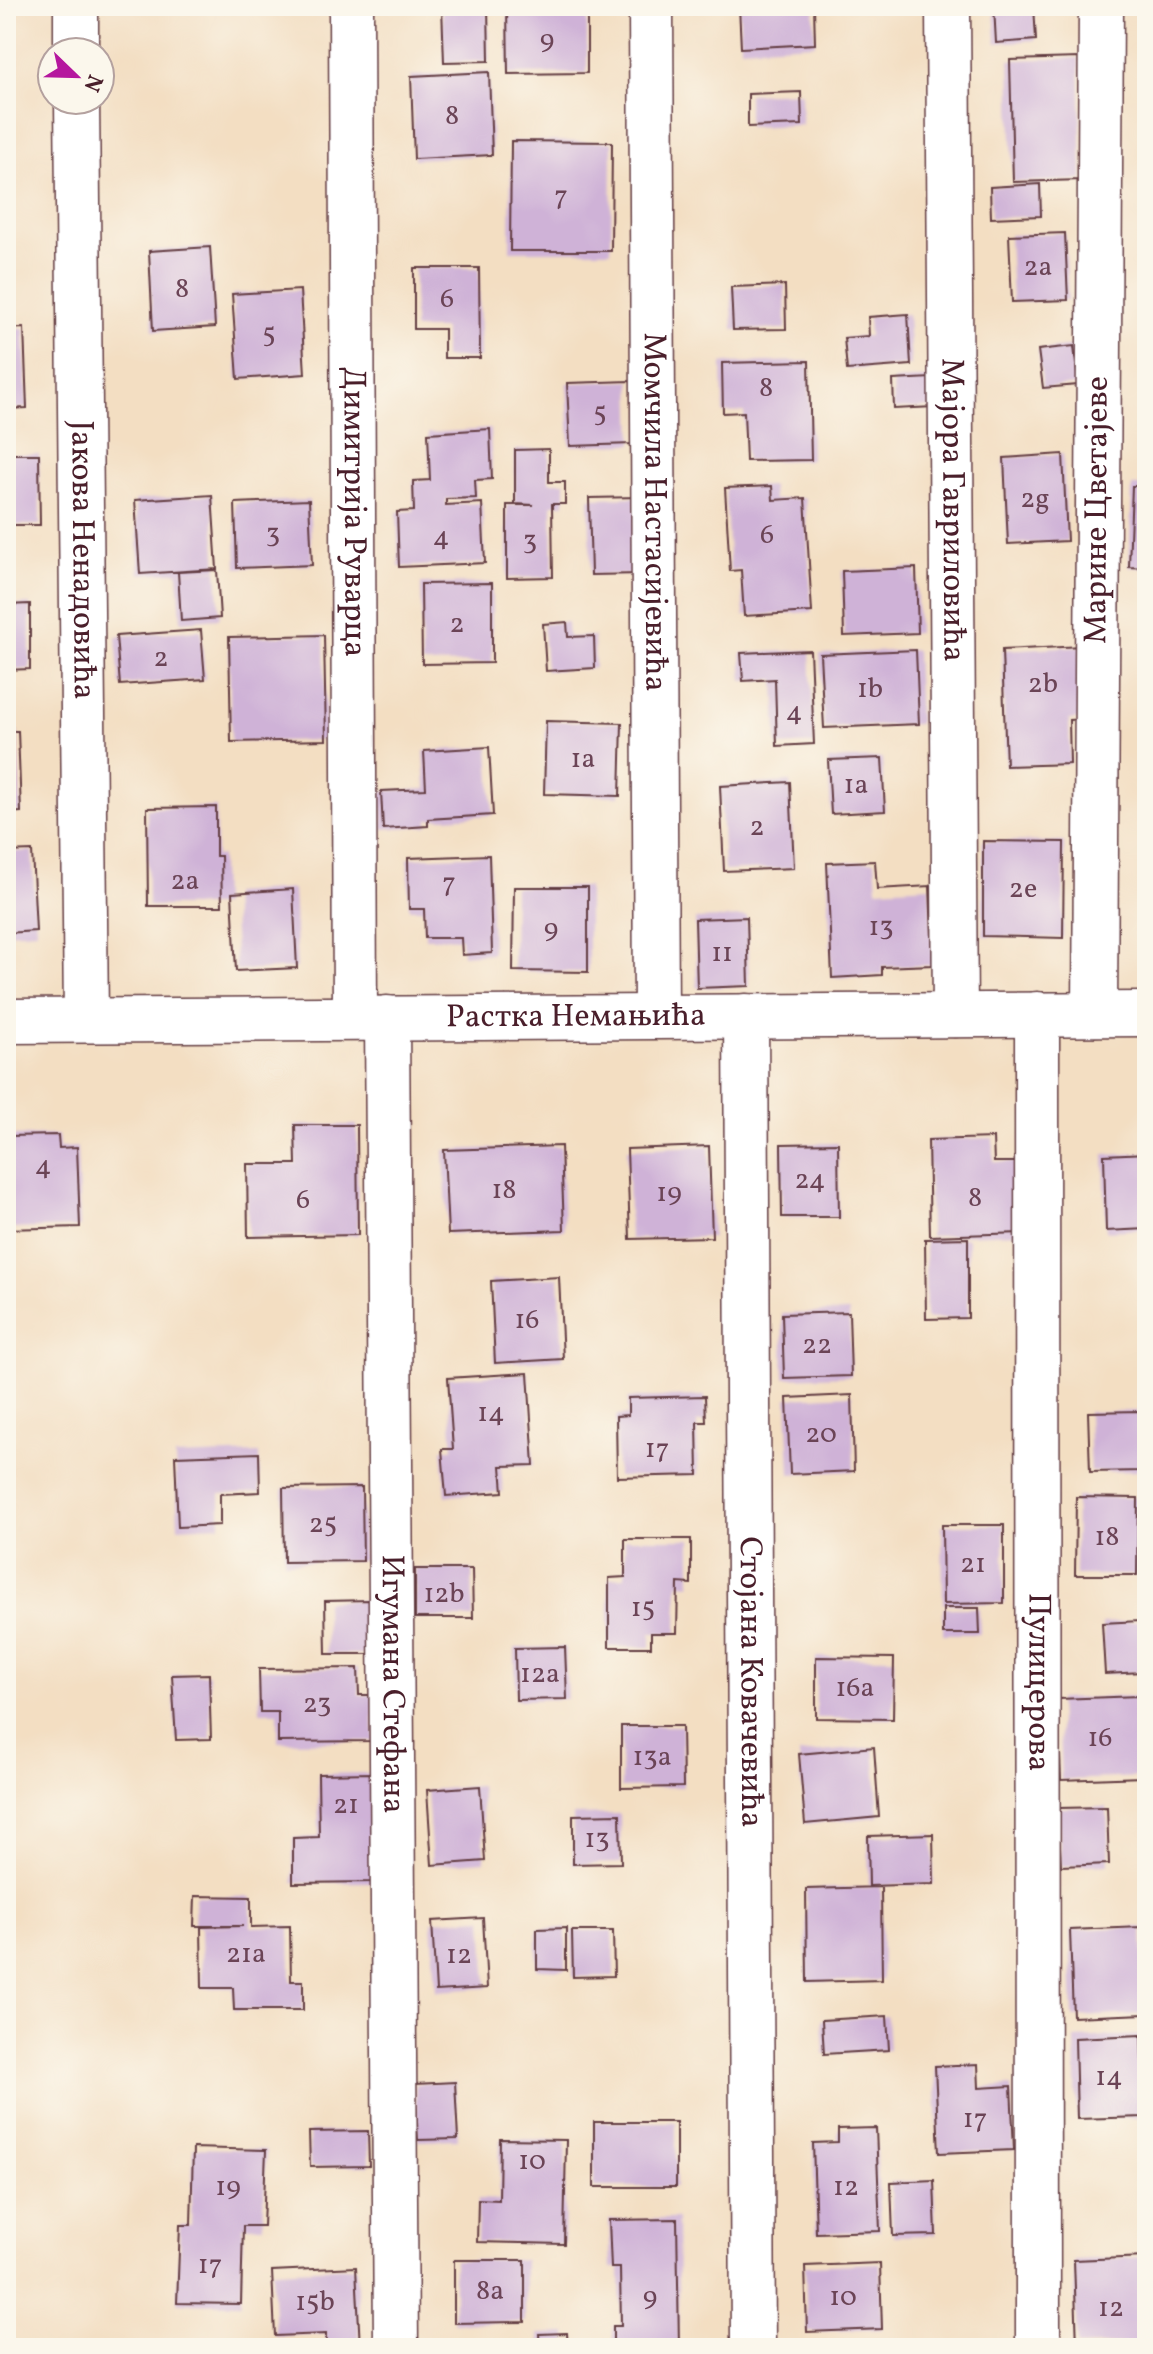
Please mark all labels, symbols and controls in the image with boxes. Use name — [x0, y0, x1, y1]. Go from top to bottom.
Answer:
house number: 9 — [540, 21, 554, 60]
north arrow — [36, 36, 116, 116]
text: N — [75, 69, 109, 96]
house number: 8 — [445, 97, 459, 136]
house number: 7 — [554, 177, 568, 216]
house number: 2a — [1024, 248, 1052, 287]
house number: 8 — [175, 270, 189, 309]
house number: 6 — [440, 280, 454, 319]
house number: 5 — [262, 315, 276, 354]
street label: Момчила Настасијевића — [631, 332, 676, 692]
street label: Мајора Гавриловића — [928, 358, 975, 662]
street label: Димитрија Руварца — [330, 367, 376, 657]
house number: 8 — [759, 369, 773, 408]
street label: Марине Цветајеве — [1075, 376, 1121, 644]
house number: 5 — [593, 394, 607, 433]
street label: Јакова Ненадовића — [58, 420, 105, 700]
house number: 2g — [1020, 480, 1050, 519]
house number: 3 — [266, 515, 280, 554]
house number: 6 — [760, 516, 774, 555]
house number: 4 — [433, 518, 449, 557]
house number: 3 — [523, 522, 537, 561]
house number: 2 — [449, 605, 465, 644]
house number: 2 — [153, 639, 169, 678]
house number: 2b — [1028, 665, 1058, 704]
house number: 1b — [857, 670, 883, 709]
house number: 4 — [786, 693, 802, 732]
house number: 1a — [571, 740, 595, 779]
house number: 1a — [844, 766, 868, 805]
house number: 2 — [749, 808, 765, 847]
house number: 2a — [171, 862, 199, 901]
house number: 7 — [442, 864, 456, 903]
house number: 2e — [1009, 870, 1037, 909]
house number: 13 — [868, 908, 894, 947]
house number: 9 — [544, 910, 558, 949]
house number: 11 — [711, 934, 733, 973]
street label: Растка Немањића — [446, 995, 706, 1040]
house number: 4 — [35, 1147, 51, 1186]
house number: 24 — [795, 1161, 825, 1200]
house number: 18 — [491, 1171, 517, 1210]
house number: 19 — [656, 1174, 682, 1213]
house number: 8 — [968, 1179, 982, 1218]
house number: 6 — [296, 1181, 310, 1220]
house number: 16 — [514, 1301, 540, 1340]
house number: 22 — [802, 1326, 832, 1365]
house number: 14 — [477, 1394, 505, 1433]
house number: 20 — [805, 1415, 837, 1454]
house number: 17 — [645, 1430, 669, 1469]
house number: 25 — [309, 1505, 337, 1544]
house number: 18 — [1094, 1518, 1120, 1557]
street label: Стојана Ковачевића — [727, 1536, 772, 1828]
house number: 21 — [960, 1545, 986, 1584]
street label: Игумана Стефана — [369, 1554, 414, 1814]
house number: 12b — [423, 1575, 465, 1614]
house number: 15 — [631, 1589, 655, 1628]
street label: Пулицерова — [1015, 1593, 1060, 1771]
house number: 12a — [520, 1655, 560, 1694]
house number: 16a — [836, 1669, 874, 1708]
house number: 23 — [303, 1685, 331, 1724]
house number: 16 — [1087, 1719, 1113, 1758]
house number: 13a — [632, 1738, 672, 1777]
house number: 21 — [333, 1786, 359, 1825]
house number: 13 — [584, 1820, 610, 1859]
house number: 21a — [226, 1935, 266, 1974]
house number: 12 — [446, 1936, 472, 1975]
house number: 14 — [1095, 2058, 1123, 2097]
house number: 17 — [963, 2100, 987, 2139]
house number: 10 — [518, 2142, 546, 2181]
house number: 19 — [215, 2168, 241, 2207]
house number: 12 — [833, 2168, 859, 2207]
house number: 17 — [198, 2246, 222, 2285]
house number: 8a — [476, 2272, 504, 2311]
house number: 9 — [643, 2278, 657, 2317]
house number: 10 — [829, 2278, 857, 2317]
house number: 15b — [295, 2283, 335, 2322]
house number: 12 — [1098, 2289, 1124, 2328]

